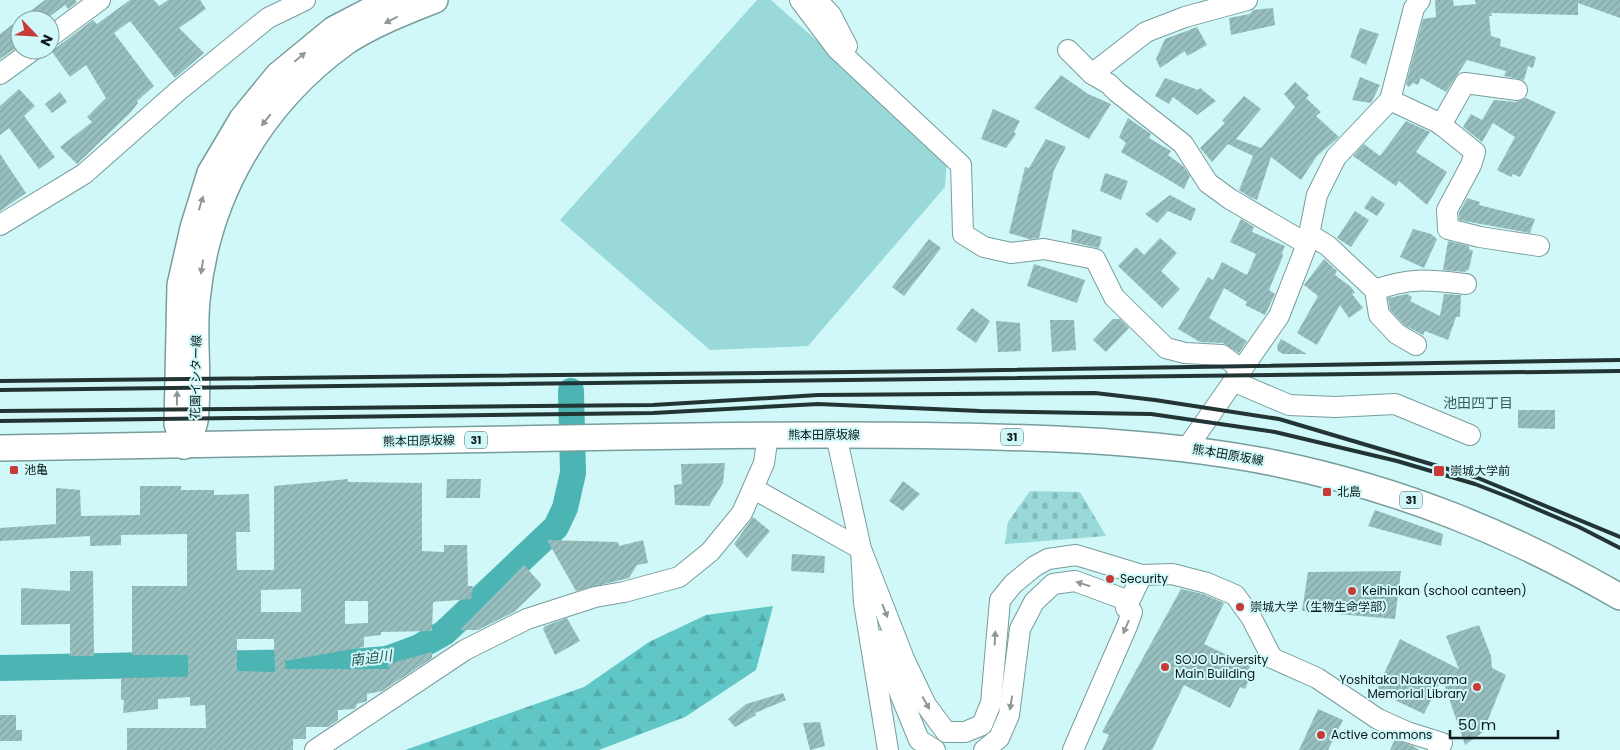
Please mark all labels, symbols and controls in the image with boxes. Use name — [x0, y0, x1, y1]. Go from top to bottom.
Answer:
north arrow — [10, 10, 60, 60]
one-way arrow — [384, 16, 398, 24]
text: N — [35, 31, 58, 49]
one-way arrow — [293, 51, 306, 62]
one-way arrow — [261, 113, 271, 127]
one-way arrow — [197, 196, 205, 211]
one-way arrow — [198, 260, 206, 276]
street label: 花園インター線 — [186, 335, 205, 419]
one-way arrow — [173, 390, 181, 406]
district label: 池田四丁目 — [1443, 393, 1513, 413]
street label: 熊本田原坂線 — [788, 426, 860, 443]
road number: 31 — [1001, 428, 1023, 446]
street label: 熊本田原坂線 — [383, 431, 455, 450]
road number: 31 — [465, 432, 487, 448]
street label: 熊本田原坂線 — [1191, 440, 1265, 469]
place label: 池亀 — [24, 461, 48, 478]
place label: 崇城大学前 — [1450, 462, 1510, 479]
marker: 池亀 — [8, 464, 20, 476]
marker: 崇城大学前 — [1432, 464, 1446, 478]
place label: 北島 — [1337, 483, 1361, 500]
marker: 北島 — [1321, 486, 1333, 498]
road number: 31 — [1400, 492, 1422, 508]
place label: Security — [1120, 570, 1168, 587]
marker: Security — [1104, 573, 1116, 585]
one-way arrow — [1076, 579, 1091, 587]
place label: Keihinkan (school canteen) — [1362, 582, 1527, 599]
marker: Keihinkan (school canteen) — [1346, 585, 1358, 597]
place label: 崇城大学（生物生命学部） — [1250, 598, 1394, 615]
marker: 崇城大学（生物生命学部） — [1234, 601, 1246, 613]
one-way arrow — [881, 604, 889, 619]
one-way arrow — [1121, 620, 1129, 634]
one-way arrow — [992, 630, 1000, 646]
water label: 南迫川 — [349, 645, 395, 670]
place label: SOJO University Main Building — [1175, 651, 1268, 682]
marker: SOJO University Main Building — [1159, 661, 1171, 673]
place label: Yoshitaka Nakayama Memorial Library — [1339, 671, 1467, 702]
marker: Yoshitaka Nakayama Memorial Library — [1471, 681, 1483, 693]
one-way arrow — [921, 696, 930, 709]
one-way arrow — [1007, 696, 1015, 712]
scale bar — [1450, 708, 1558, 740]
text: 50 m — [1458, 714, 1496, 735]
place label: Active commons — [1331, 726, 1432, 743]
marker: Active commons — [1315, 729, 1327, 741]

